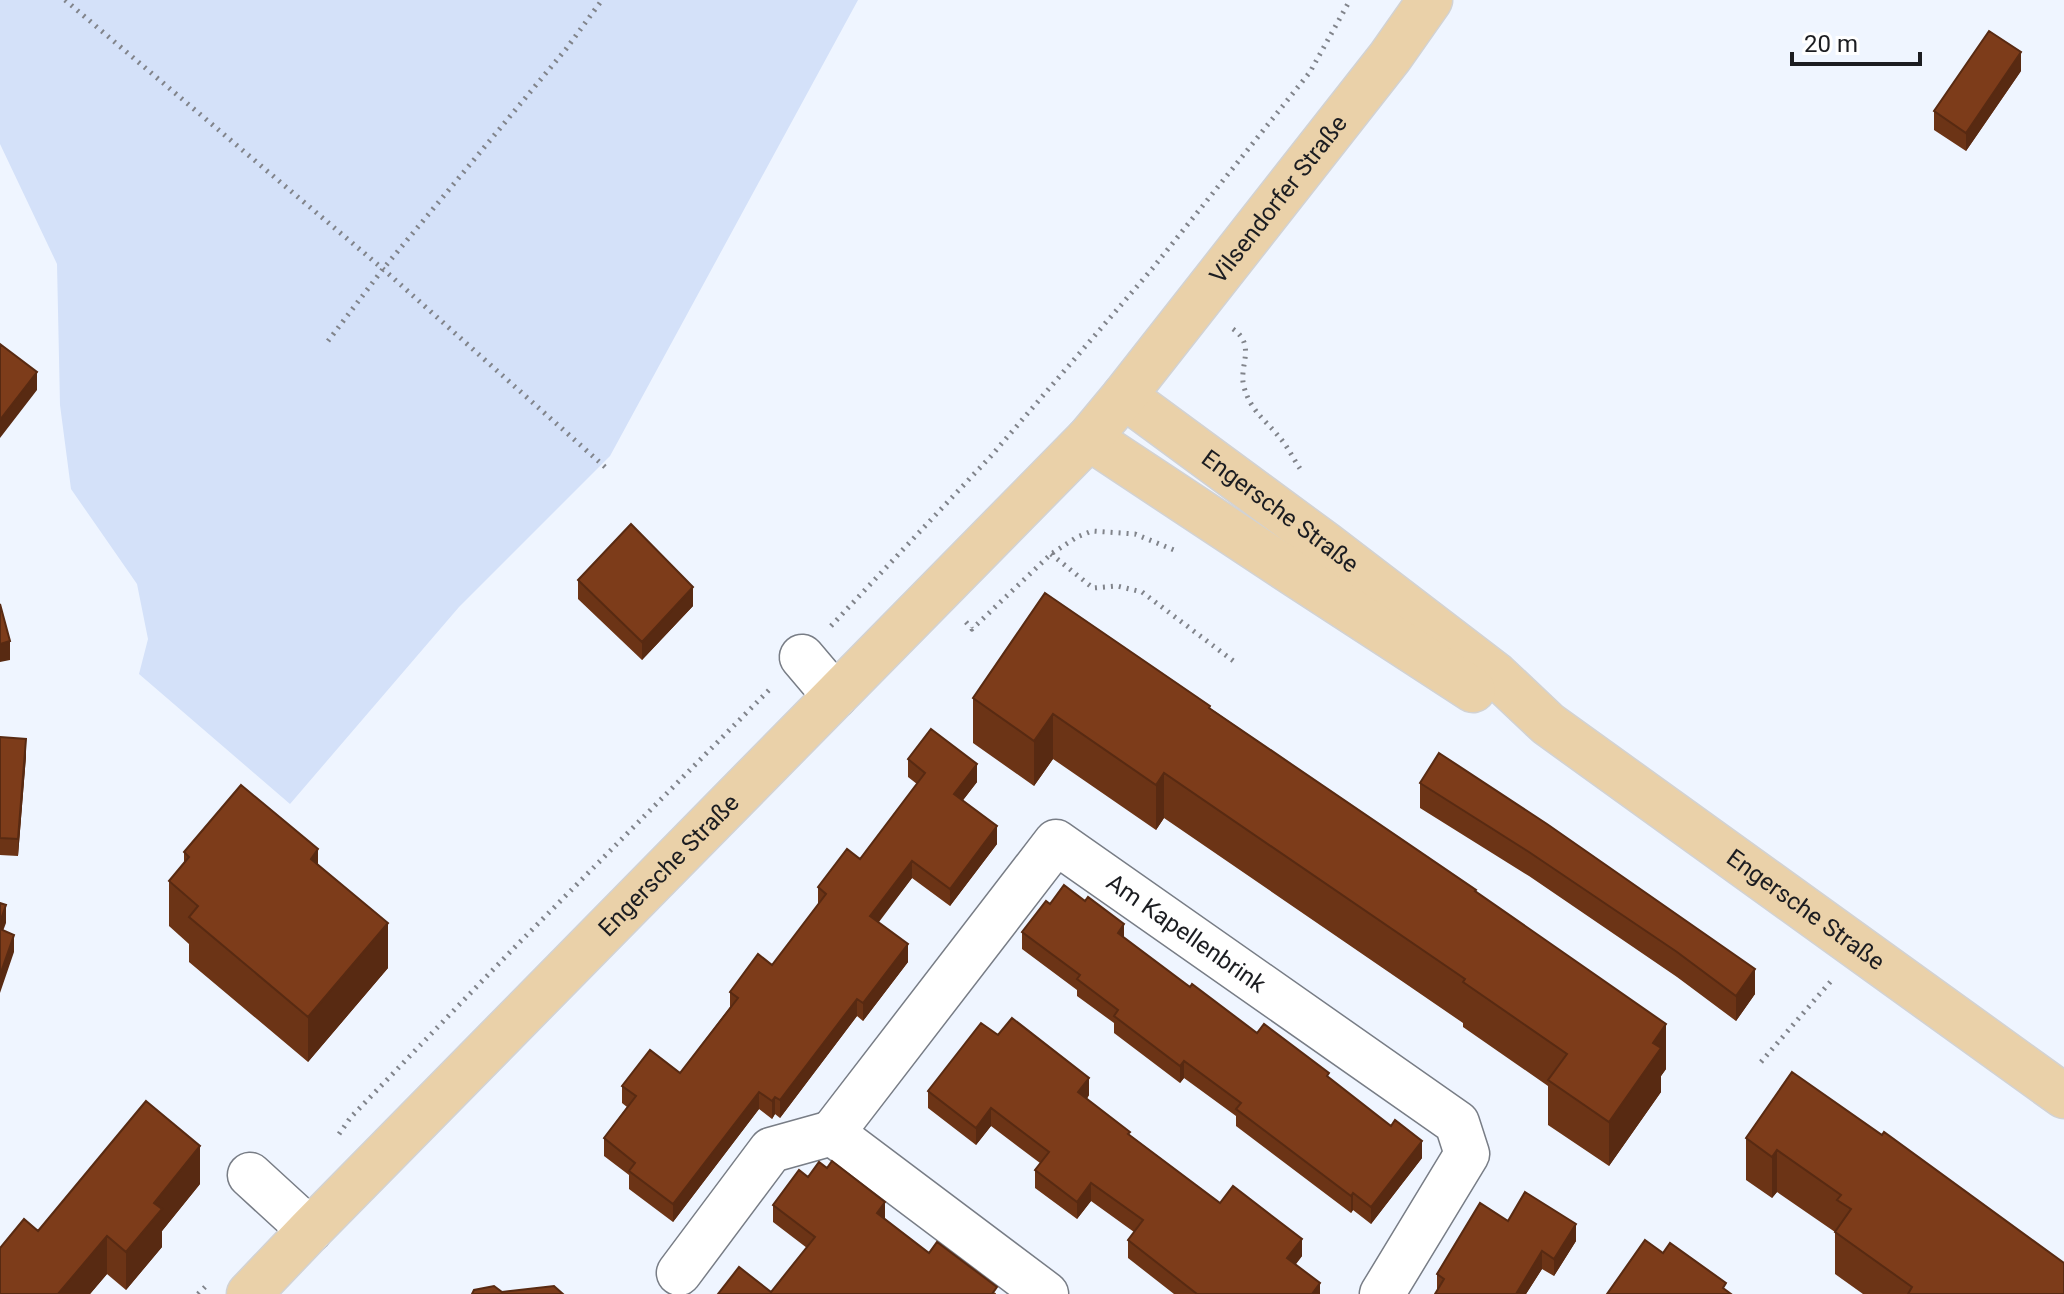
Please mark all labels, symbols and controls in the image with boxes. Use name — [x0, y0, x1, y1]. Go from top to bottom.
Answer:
scale bar — [1792, 16, 1920, 66]
text: 20 m — [1804, 30, 1858, 58]
street label: Vilsendorfer Straße — [1204, 110, 1353, 289]
street label: Engersche Straße — [1196, 444, 1364, 578]
street label: Engersche Straße — [593, 788, 745, 942]
street label: Engersche Straße — [1721, 843, 1890, 976]
street label: Am Kapellenbrink — [1101, 868, 1272, 999]

